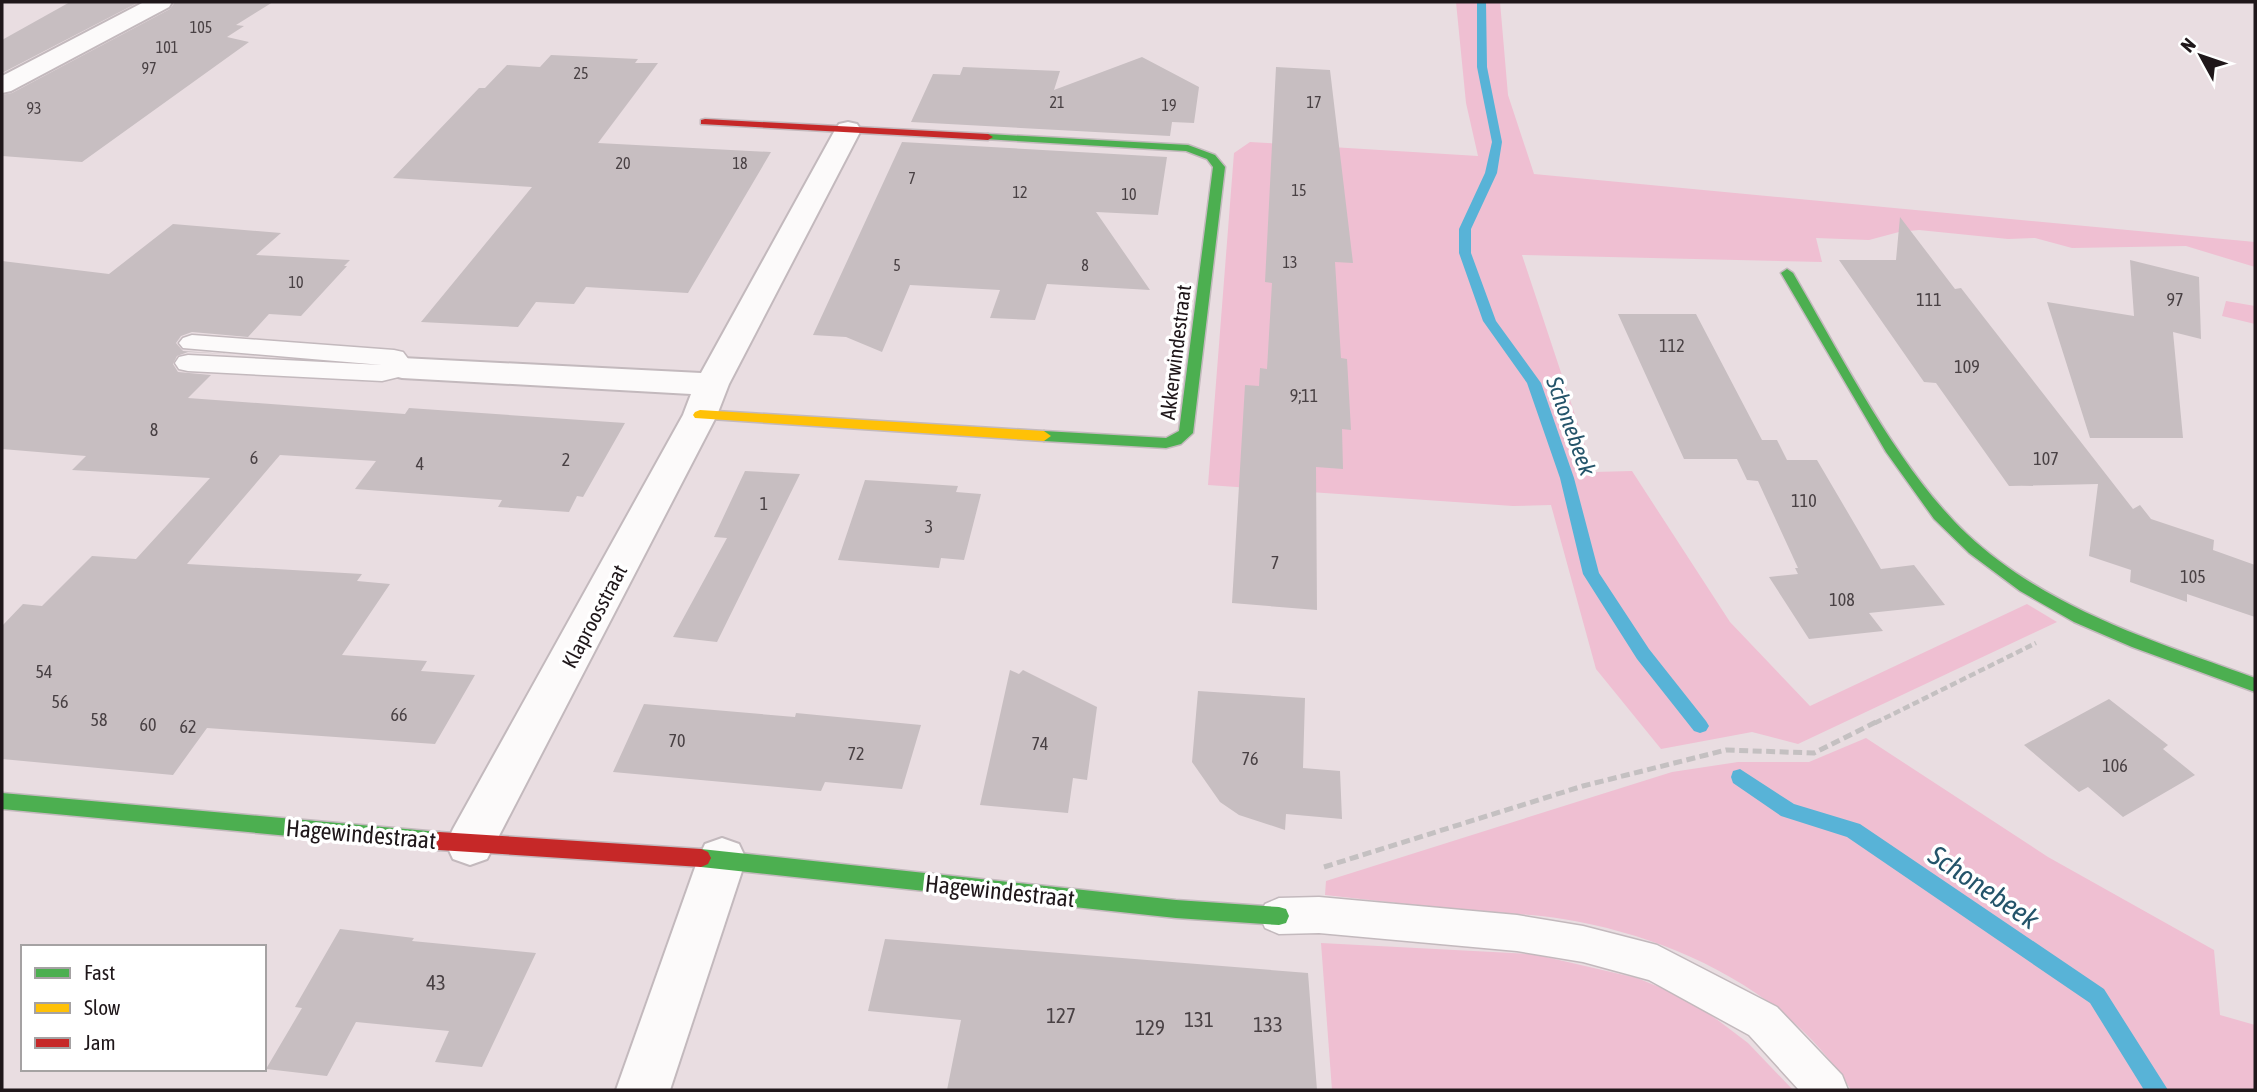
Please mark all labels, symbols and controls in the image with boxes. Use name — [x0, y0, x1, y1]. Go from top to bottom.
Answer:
house number: 105 — [190, 18, 212, 36]
north arrow — [2166, 21, 2236, 91]
text: N — [2176, 34, 2200, 56]
house number: 101 — [156, 38, 178, 56]
house number: 97 — [141, 59, 157, 77]
house number: 25 — [573, 64, 589, 82]
house number: 21 — [1049, 93, 1065, 111]
house number: 17 — [1306, 93, 1322, 111]
house number: 19 — [1161, 96, 1177, 114]
house number: 93 — [26, 99, 42, 117]
house number: 20 — [615, 154, 631, 172]
house number: 18 — [732, 154, 748, 172]
house number: 7 — [908, 169, 916, 187]
house number: 15 — [1291, 181, 1307, 199]
house number: 12 — [1012, 183, 1028, 201]
house number: 10 — [1121, 185, 1137, 203]
house number: 13 — [1282, 253, 1298, 271]
house number: 5 — [893, 256, 901, 274]
house number: 8 — [1081, 256, 1089, 274]
house number: 10 — [288, 273, 304, 291]
street label: Akkerwindestraat — [1155, 283, 1195, 421]
house number: 111 — [1916, 289, 1942, 310]
house number: 97 — [2167, 289, 2183, 310]
house number: 112 — [1659, 335, 1685, 356]
house number: 109 — [1954, 356, 1980, 377]
water label: Schonebeek — [1541, 372, 1601, 480]
house number: 9;11 — [1290, 385, 1318, 406]
house number: 8 — [150, 419, 158, 440]
house number: 6 — [250, 447, 258, 468]
house number: 107 — [2033, 448, 2059, 469]
house number: 2 — [562, 449, 570, 470]
house number: 4 — [416, 453, 424, 474]
house number: 110 — [1791, 490, 1817, 511]
house number: 1 — [760, 493, 768, 514]
house number: 3 — [925, 516, 933, 537]
house number: 7 — [1271, 552, 1279, 573]
street label: Klaproosstraat — [557, 560, 631, 672]
house number: 105 — [2180, 566, 2206, 587]
house number: 108 — [1829, 589, 1855, 610]
house number: 54 — [36, 661, 52, 682]
house number: 56 — [52, 691, 68, 712]
house number: 66 — [391, 704, 407, 725]
house number: 58 — [91, 709, 107, 730]
house number: 60 — [140, 714, 156, 735]
house number: 62 — [180, 716, 196, 737]
house number: 70 — [669, 730, 685, 751]
house number: 74 — [1032, 733, 1048, 754]
house number: 72 — [848, 743, 864, 764]
house number: 76 — [1242, 748, 1258, 769]
house number: 106 — [2102, 755, 2128, 776]
street label: Hagewindestraat — [285, 814, 437, 854]
water label: Schonebeek — [1922, 838, 2046, 936]
street label: Hagewindestraat — [924, 870, 1076, 912]
legend — [21, 945, 266, 1071]
text: Fast — [84, 960, 115, 984]
house number: 43 — [426, 970, 446, 994]
text: Slow — [84, 995, 121, 1019]
house number: 127 — [1046, 1003, 1076, 1027]
house number: 131 — [1184, 1007, 1214, 1031]
house number: 133 — [1253, 1012, 1283, 1036]
house number: 129 — [1135, 1015, 1165, 1039]
text: Jam — [84, 1030, 116, 1054]

